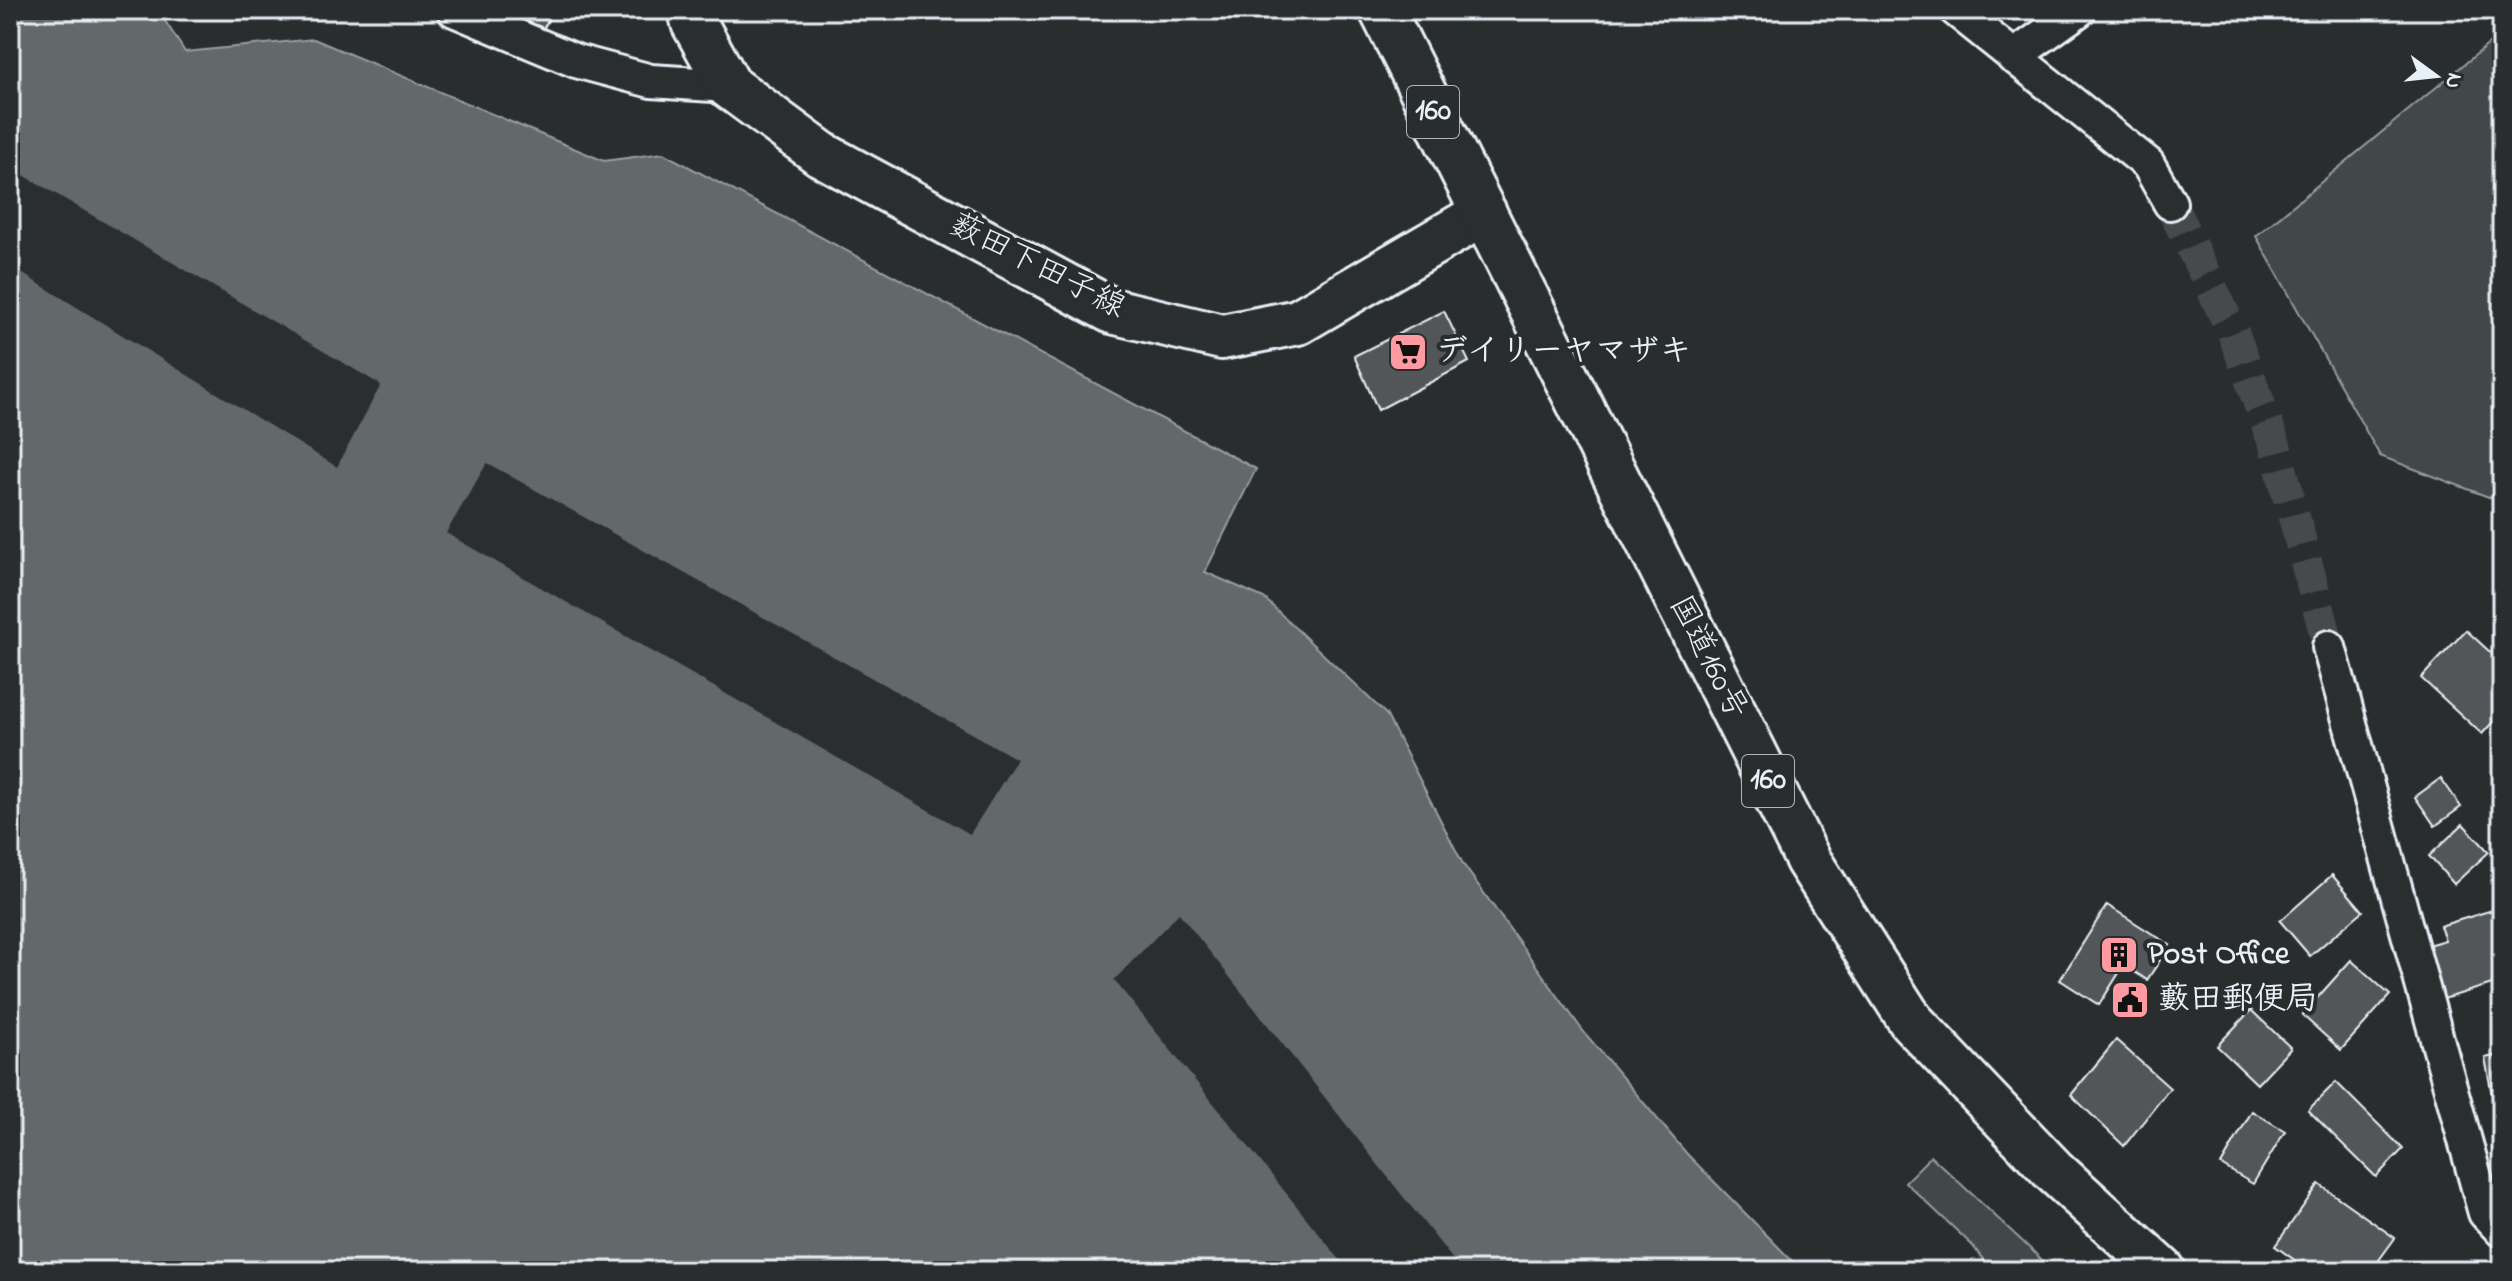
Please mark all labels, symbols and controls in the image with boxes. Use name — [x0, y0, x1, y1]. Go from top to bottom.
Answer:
north arrow — [2396, 36, 2476, 116]
text: N — [2435, 69, 2470, 92]
road number: 160 — [1407, 86, 1459, 138]
street label: 薮田下田子線 — [941, 202, 1133, 332]
place label: デイリーヤマザキ — [1436, 329, 1691, 376]
supermarket icon: デイリーヤマザキ — [1387, 331, 1429, 373]
street label: 国道160号 — [1656, 588, 1758, 728]
road number: 160 — [1742, 755, 1794, 807]
place label: Post Office — [2147, 932, 2291, 979]
building icon: Post Office — [2098, 934, 2140, 976]
place label: 藪田郵便局 — [2158, 977, 2318, 1024]
public building icon: 藪田郵便局 — [2109, 979, 2151, 1021]

